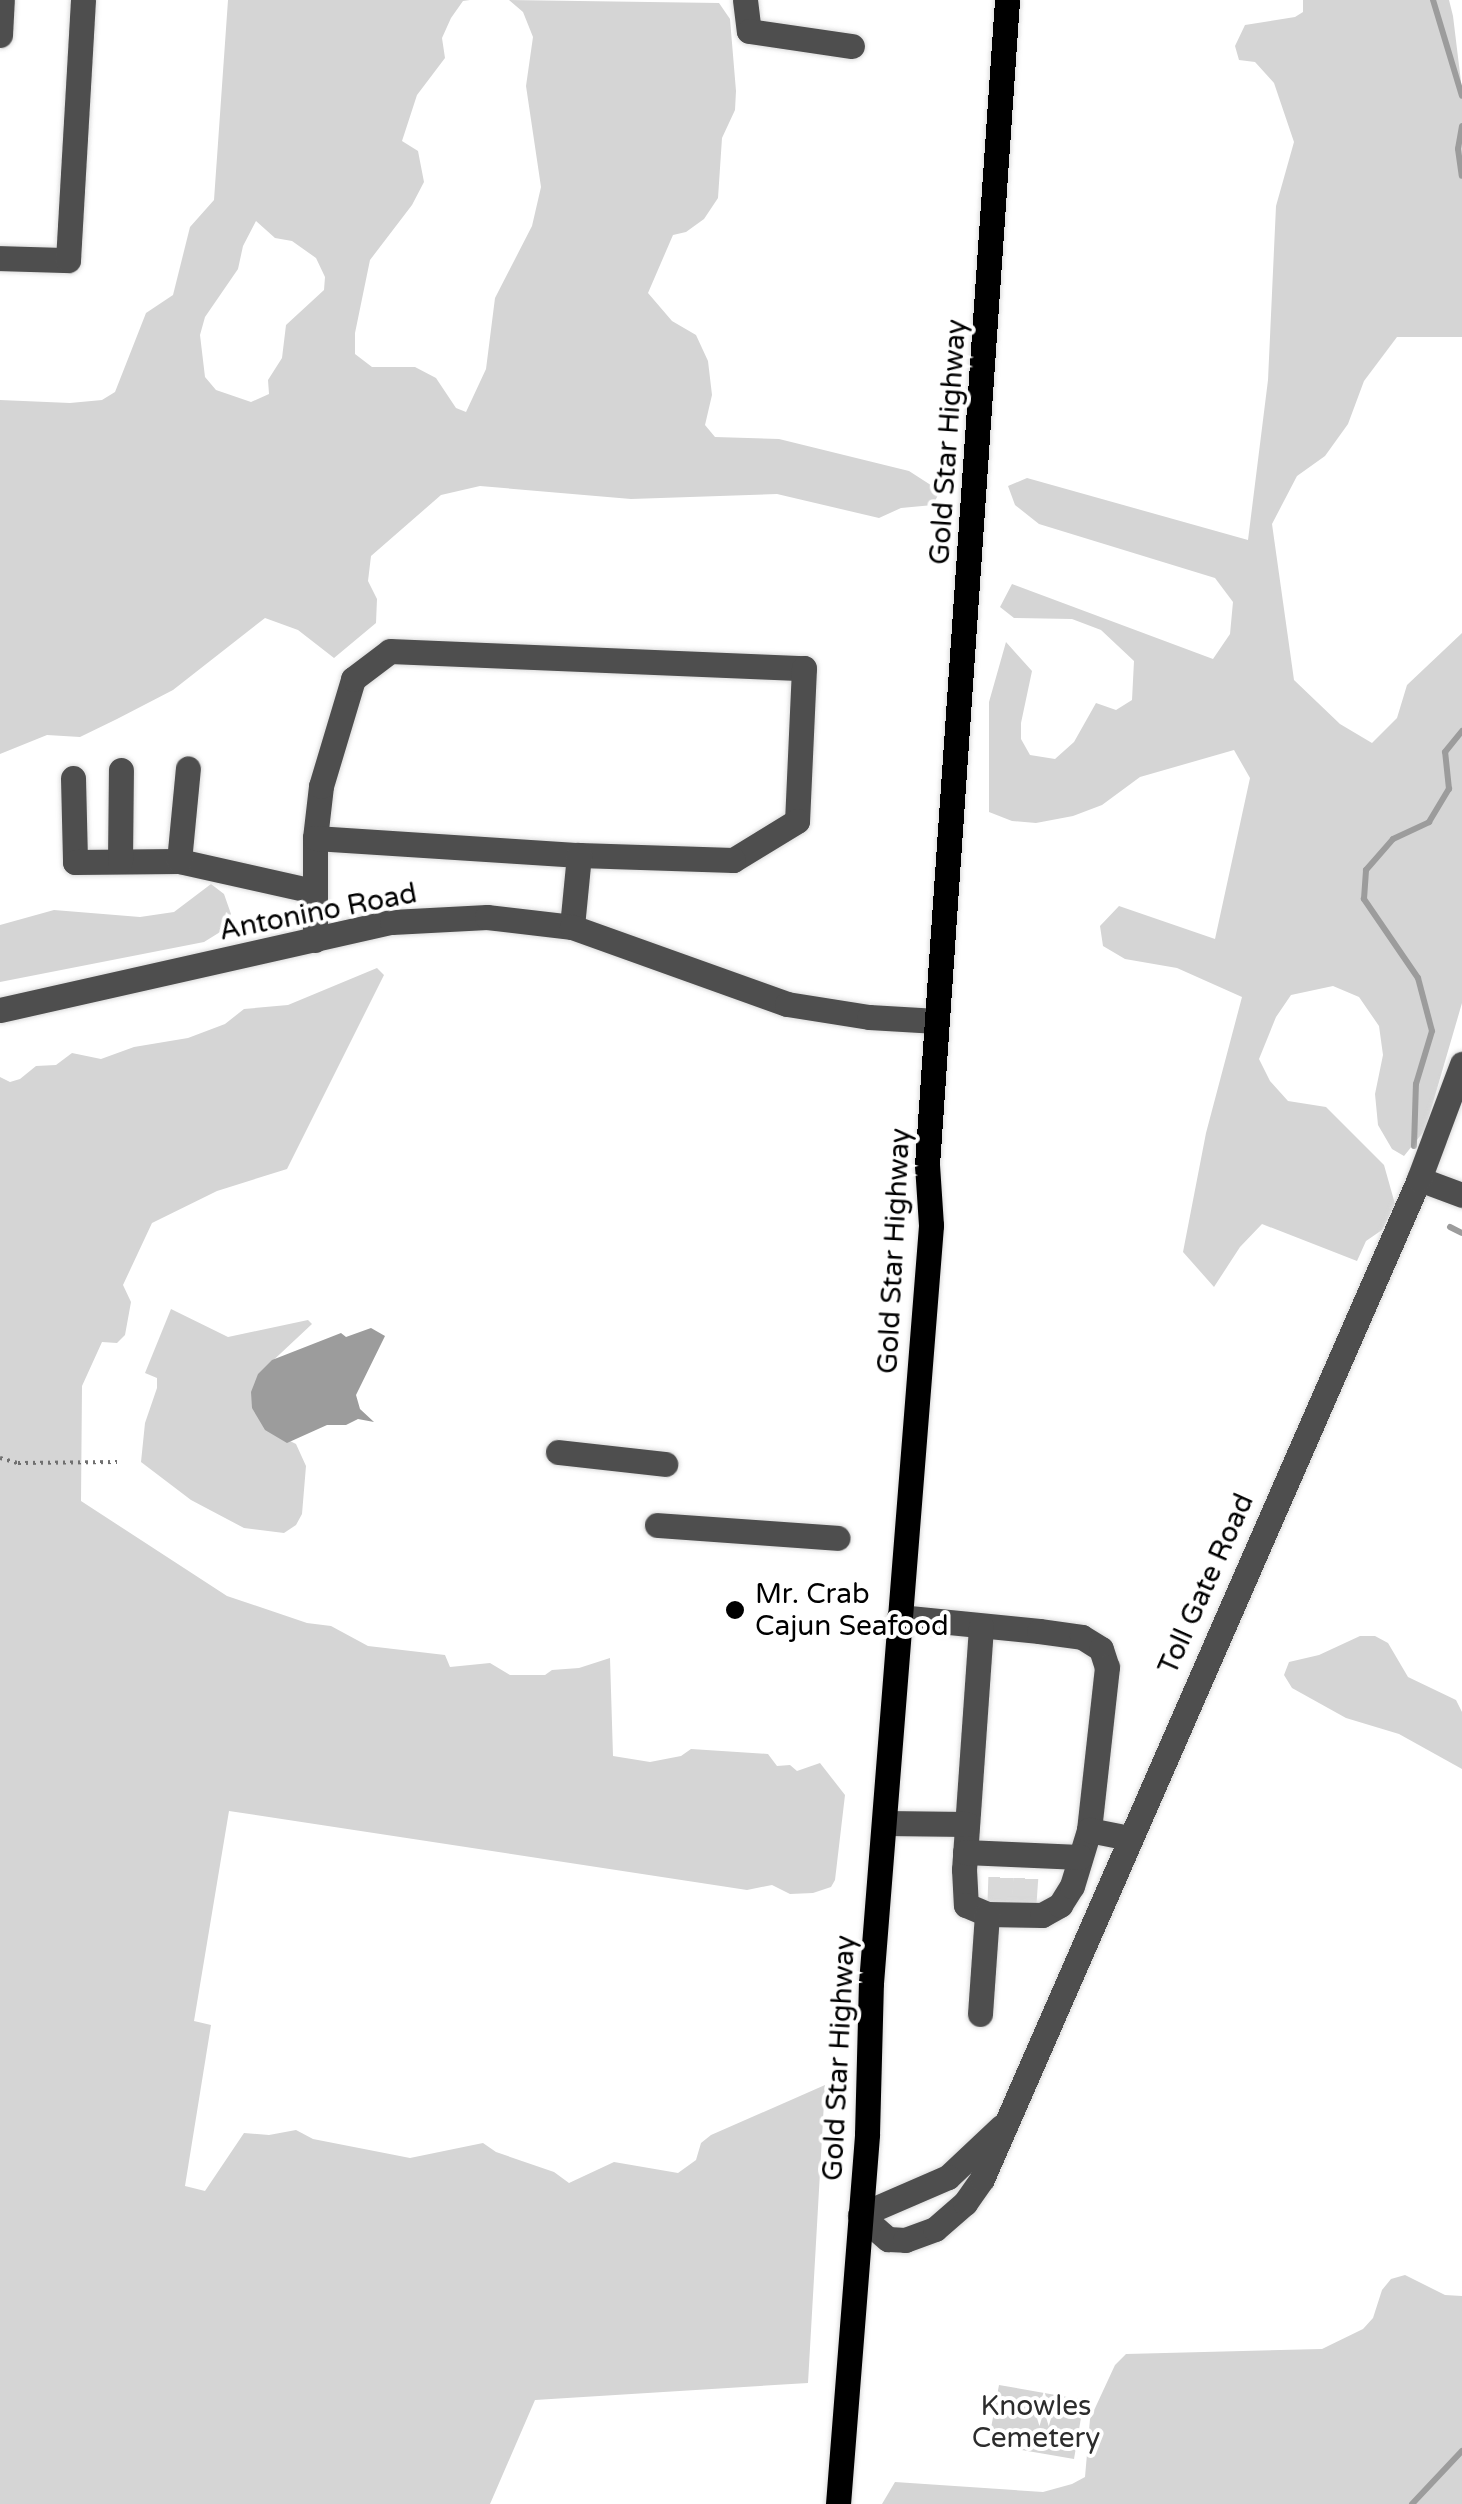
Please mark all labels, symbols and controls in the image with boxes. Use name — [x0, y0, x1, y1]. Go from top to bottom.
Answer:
street label: Gold Star Highway — [923, 318, 973, 566]
street label: Antonino Road — [216, 876, 420, 948]
street label: Gold Star Highway — [871, 1127, 917, 1375]
street label: Toll Gate Road — [1151, 1489, 1261, 1679]
place label: Mr. Crab Cajun Seafood — [755, 1577, 949, 1643]
marker: Mr. Crab Cajun Seafood — [724, 1599, 746, 1621]
street label: Gold Star Highway — [816, 1934, 862, 2182]
park label: Knowles Cemetery — [972, 2389, 1100, 2455]

